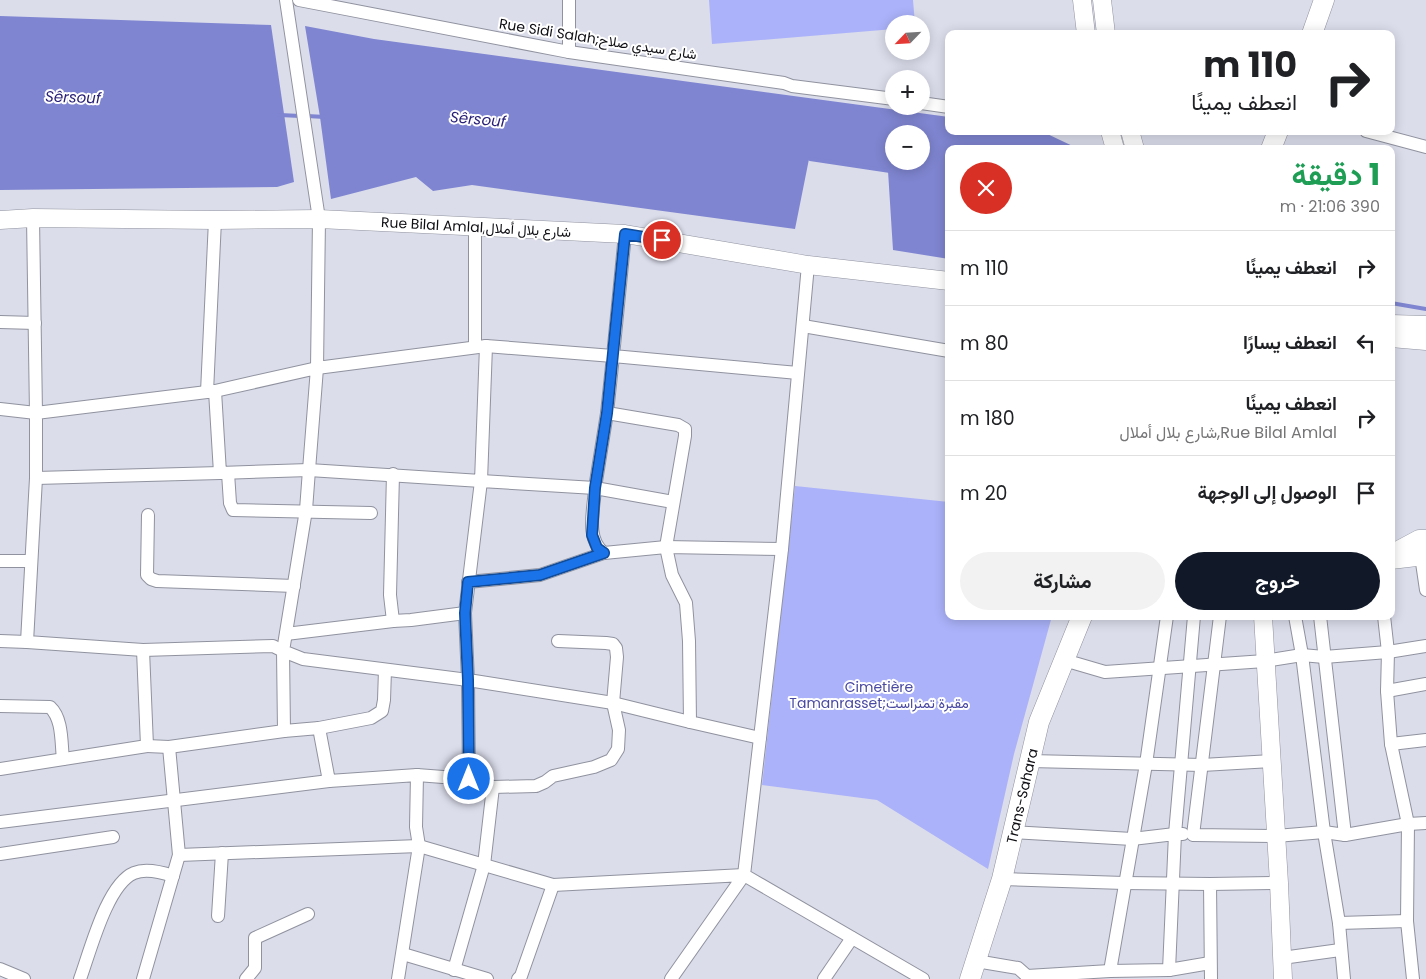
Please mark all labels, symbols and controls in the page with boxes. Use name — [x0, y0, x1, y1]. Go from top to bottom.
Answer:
street label: Rue Sidi Salah;شارع سيدي صلاح — [497, 13, 698, 66]
north arrow — [885, 15, 930, 60]
map controls — [885, 15, 930, 170]
text: 110 m — [1203, 40, 1297, 89]
icon: right — [1315, 50, 1380, 115]
button: + — [885, 70, 930, 115]
water label: Sêrsouf — [45, 86, 102, 109]
text: انعطف يمينًا — [1191, 87, 1297, 118]
water label: Sêrsouf — [449, 106, 508, 132]
button: − — [885, 125, 930, 170]
text: 1 دقيقة — [1292, 153, 1380, 196]
button: close — [960, 162, 1012, 214]
text: 390 m · 21:06 — [1280, 195, 1380, 218]
street label: Rue Bilal Amlal,شارع بلال أملال — [380, 212, 572, 243]
pin — [641, 219, 683, 261]
icon: arrive — [648, 226, 676, 254]
text: انعطف يمينًا — [1245, 254, 1337, 281]
icon: right — [1352, 254, 1380, 282]
text: 110 m — [960, 255, 1009, 282]
text: انعطف يسارًا — [1243, 329, 1337, 356]
icon: left — [1352, 329, 1380, 357]
text: 80 m — [960, 330, 1009, 357]
text: انعطف يمينًا — [1245, 390, 1337, 417]
icon: right — [1352, 404, 1380, 432]
text: 180 m — [960, 405, 1015, 432]
text: Rue Bilal Amlal,شارع بلال أملال — [1120, 421, 1337, 444]
text: الوصول إلى الوجهة — [1198, 479, 1337, 506]
icon: arrive — [1352, 479, 1380, 507]
text: 20 m — [960, 480, 1008, 507]
button: مشاركة — [960, 552, 1165, 610]
button: خروج — [1175, 552, 1380, 610]
park label: Cimetière Tamanrasset;مقبرة تمنراست — [789, 677, 969, 713]
street label: Trans-Sahara — [1001, 746, 1043, 846]
position arrow — [442, 752, 494, 804]

